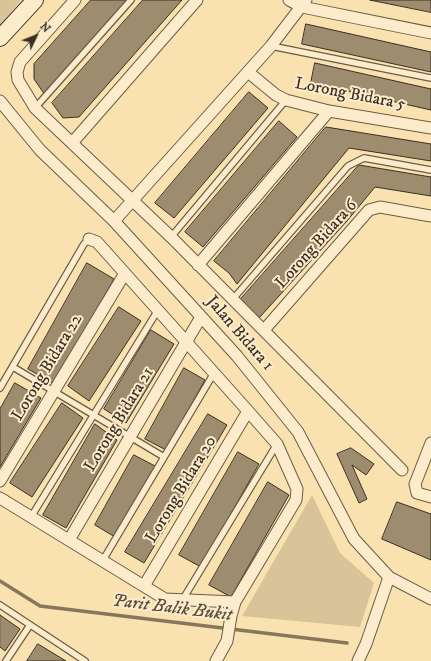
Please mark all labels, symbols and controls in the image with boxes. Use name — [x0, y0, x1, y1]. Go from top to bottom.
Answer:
north arrow — [16, 16, 56, 56]
text: N — [37, 20, 53, 36]
street label: Lorong Bidara 5 — [293, 74, 407, 116]
street label: Lorong Bidara 6 — [272, 196, 362, 294]
street label: Jalan Bidara 1 — [201, 292, 277, 376]
street label: Lorong Bidara 22 — [8, 311, 88, 425]
street label: Lorong Bidara 21 — [81, 364, 159, 476]
street label: Lorong Bidara 20 — [142, 433, 222, 547]
water label: Parit Balik Bukit — [111, 591, 233, 627]

